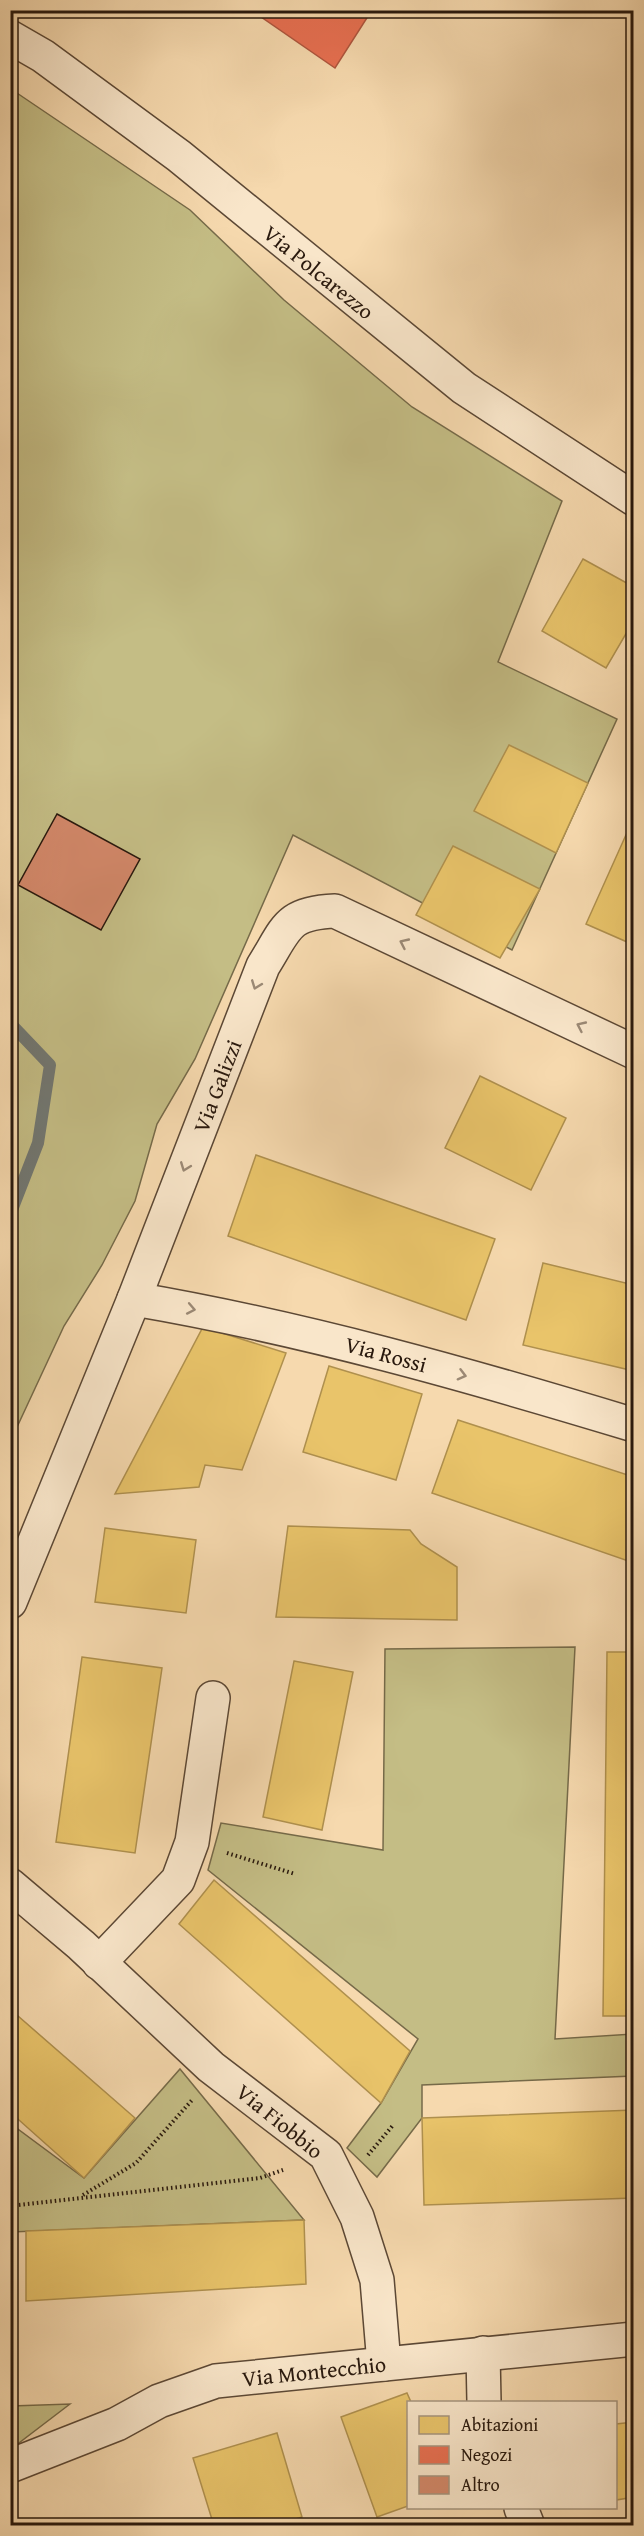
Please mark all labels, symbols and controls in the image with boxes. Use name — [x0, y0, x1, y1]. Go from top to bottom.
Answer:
street label: Via Polcarezzo — [257, 217, 381, 327]
one-way arrow — [400, 938, 411, 950]
one-way arrow — [251, 979, 263, 990]
one-way arrow — [576, 1022, 587, 1034]
street label: Via Galizzi — [185, 1035, 249, 1137]
one-way arrow — [180, 1161, 193, 1171]
one-way arrow — [186, 1302, 196, 1315]
street label: Via Rossi — [342, 1328, 430, 1380]
one-way arrow — [457, 1367, 467, 1380]
street label: Via Fiobbio — [229, 2076, 331, 2166]
street label: Via Montecchio — [240, 2348, 388, 2394]
legend — [407, 2401, 617, 2509]
text: Abitazioni — [461, 2411, 538, 2438]
text: Negozi — [461, 2441, 512, 2468]
text: Altro — [461, 2471, 500, 2498]

